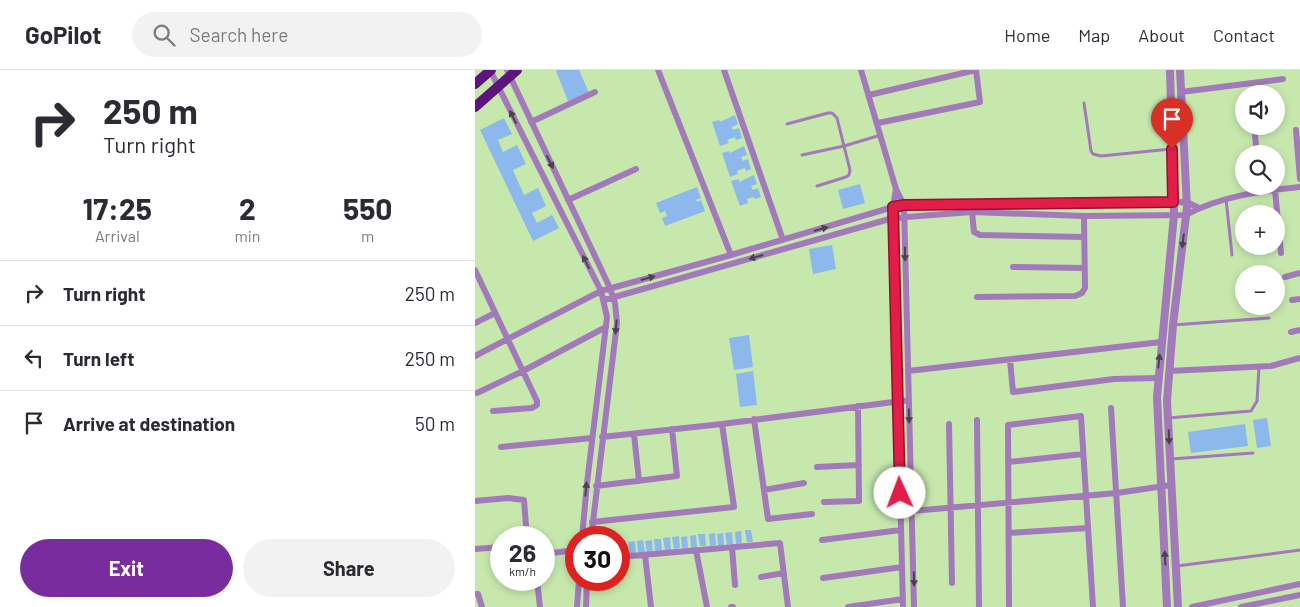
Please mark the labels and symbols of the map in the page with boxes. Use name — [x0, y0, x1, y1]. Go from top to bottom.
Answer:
pin — [1151, 98, 1193, 149]
one-way arrow — [509, 110, 517, 124]
one-way arrow — [546, 155, 554, 169]
one-way arrow — [813, 224, 828, 232]
one-way arrow — [1179, 233, 1187, 249]
one-way arrow — [902, 246, 910, 262]
one-way arrow — [749, 254, 764, 262]
one-way arrow — [582, 255, 590, 269]
one-way arrow — [640, 273, 655, 281]
one-way arrow — [612, 319, 620, 335]
one-way arrow — [1156, 353, 1164, 369]
one-way arrow — [906, 409, 914, 425]
one-way arrow — [1165, 430, 1173, 446]
position arrow — [873, 466, 925, 518]
one-way arrow — [582, 481, 590, 497]
speed limit sign: 30 — [565, 526, 630, 591]
one-way arrow — [1161, 550, 1169, 566]
one-way arrow — [910, 571, 918, 587]

